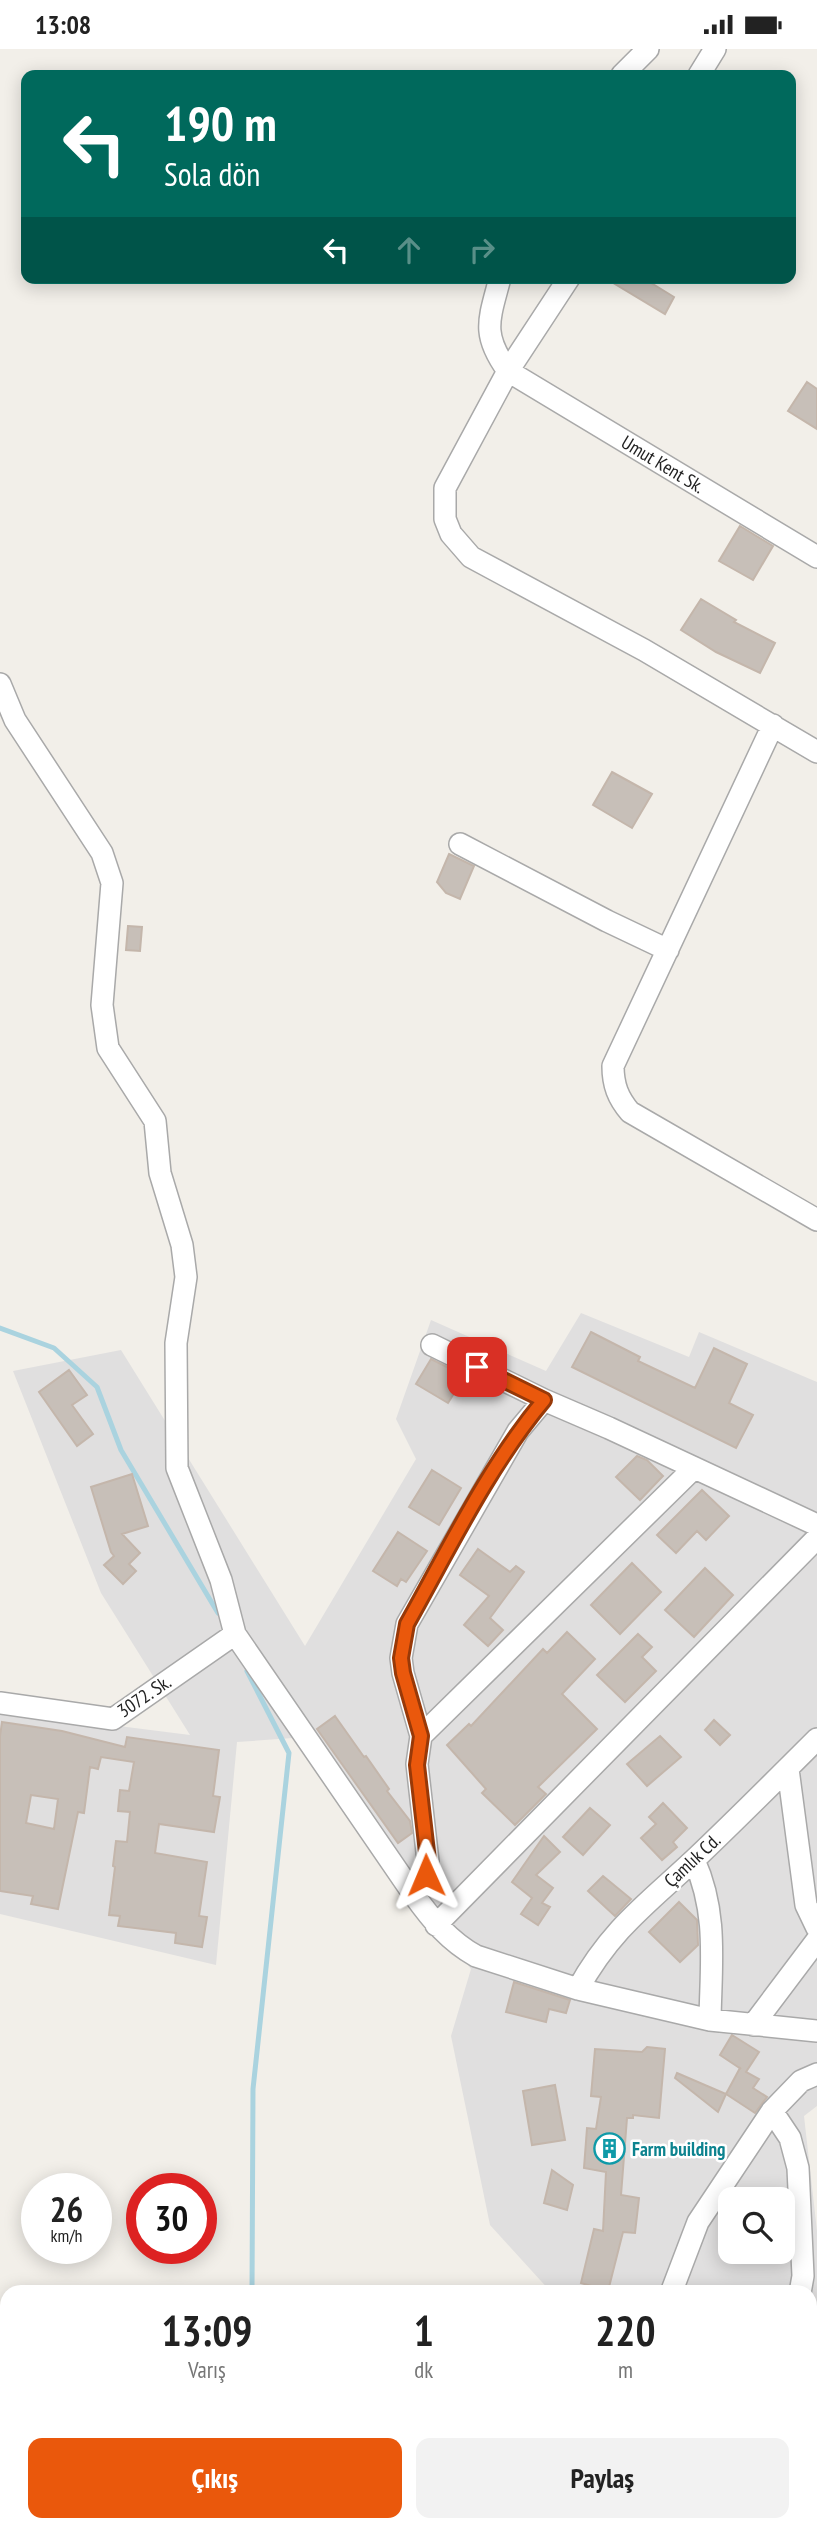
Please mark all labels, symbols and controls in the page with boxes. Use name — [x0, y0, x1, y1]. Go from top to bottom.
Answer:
text: 13:08 — [35, 8, 91, 41]
text: 190 m — [164, 91, 277, 155]
icon: left — [49, 98, 140, 189]
text: Sola dön — [164, 153, 260, 195]
icon: left — [317, 231, 355, 269]
icon: ahead — [390, 231, 428, 269]
icon: right — [463, 231, 501, 269]
street label: Umut Kent Sk. — [617, 430, 709, 498]
pin — [447, 1337, 507, 1397]
icon: arrive — [458, 1348, 496, 1386]
street label: 3072. Sk. — [113, 1669, 175, 1723]
street label: Çamlık Cd. — [659, 1828, 725, 1892]
position arrow — [389, 1838, 463, 1912]
building icon: Farm building — [592, 2132, 626, 2166]
place label: Farm building — [632, 2137, 725, 2161]
speed limit sign: 30 — [126, 2173, 217, 2264]
text: 26 — [50, 2186, 83, 2232]
map controls — [718, 2187, 795, 2264]
button: search — [718, 2187, 795, 2264]
text: km/h — [51, 2224, 82, 2247]
text: 13:09 — [161, 2303, 252, 2358]
text: 1 — [414, 2303, 434, 2358]
text: 220 — [595, 2303, 656, 2358]
text: Varış — [188, 2355, 226, 2384]
text: dk — [414, 2355, 433, 2384]
text: m — [618, 2355, 633, 2384]
button: Çıkış — [28, 2438, 402, 2518]
button: Paylaş — [416, 2438, 789, 2518]

